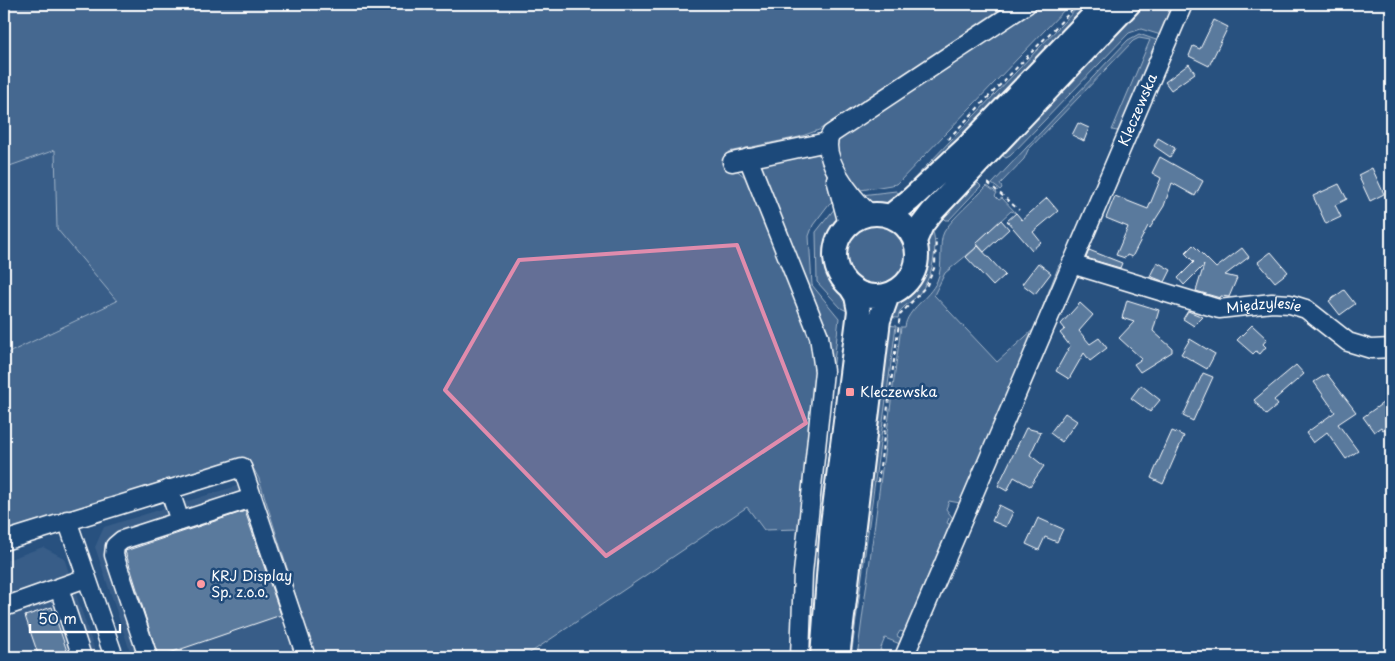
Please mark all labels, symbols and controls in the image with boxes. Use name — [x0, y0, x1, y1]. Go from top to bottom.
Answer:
street label: Kleczewska — [1112, 70, 1162, 149]
street label: Międzylesie — [1225, 292, 1305, 318]
place label: Kleczewska — [860, 381, 937, 402]
marker: Kleczewska — [844, 386, 856, 398]
place label: KRJ Display Sp. z.o.o. — [211, 565, 292, 602]
marker: KRJ Display Sp. z.o.o. — [195, 578, 207, 590]
scale bar — [30, 601, 120, 633]
text: 50 m — [38, 606, 77, 629]

